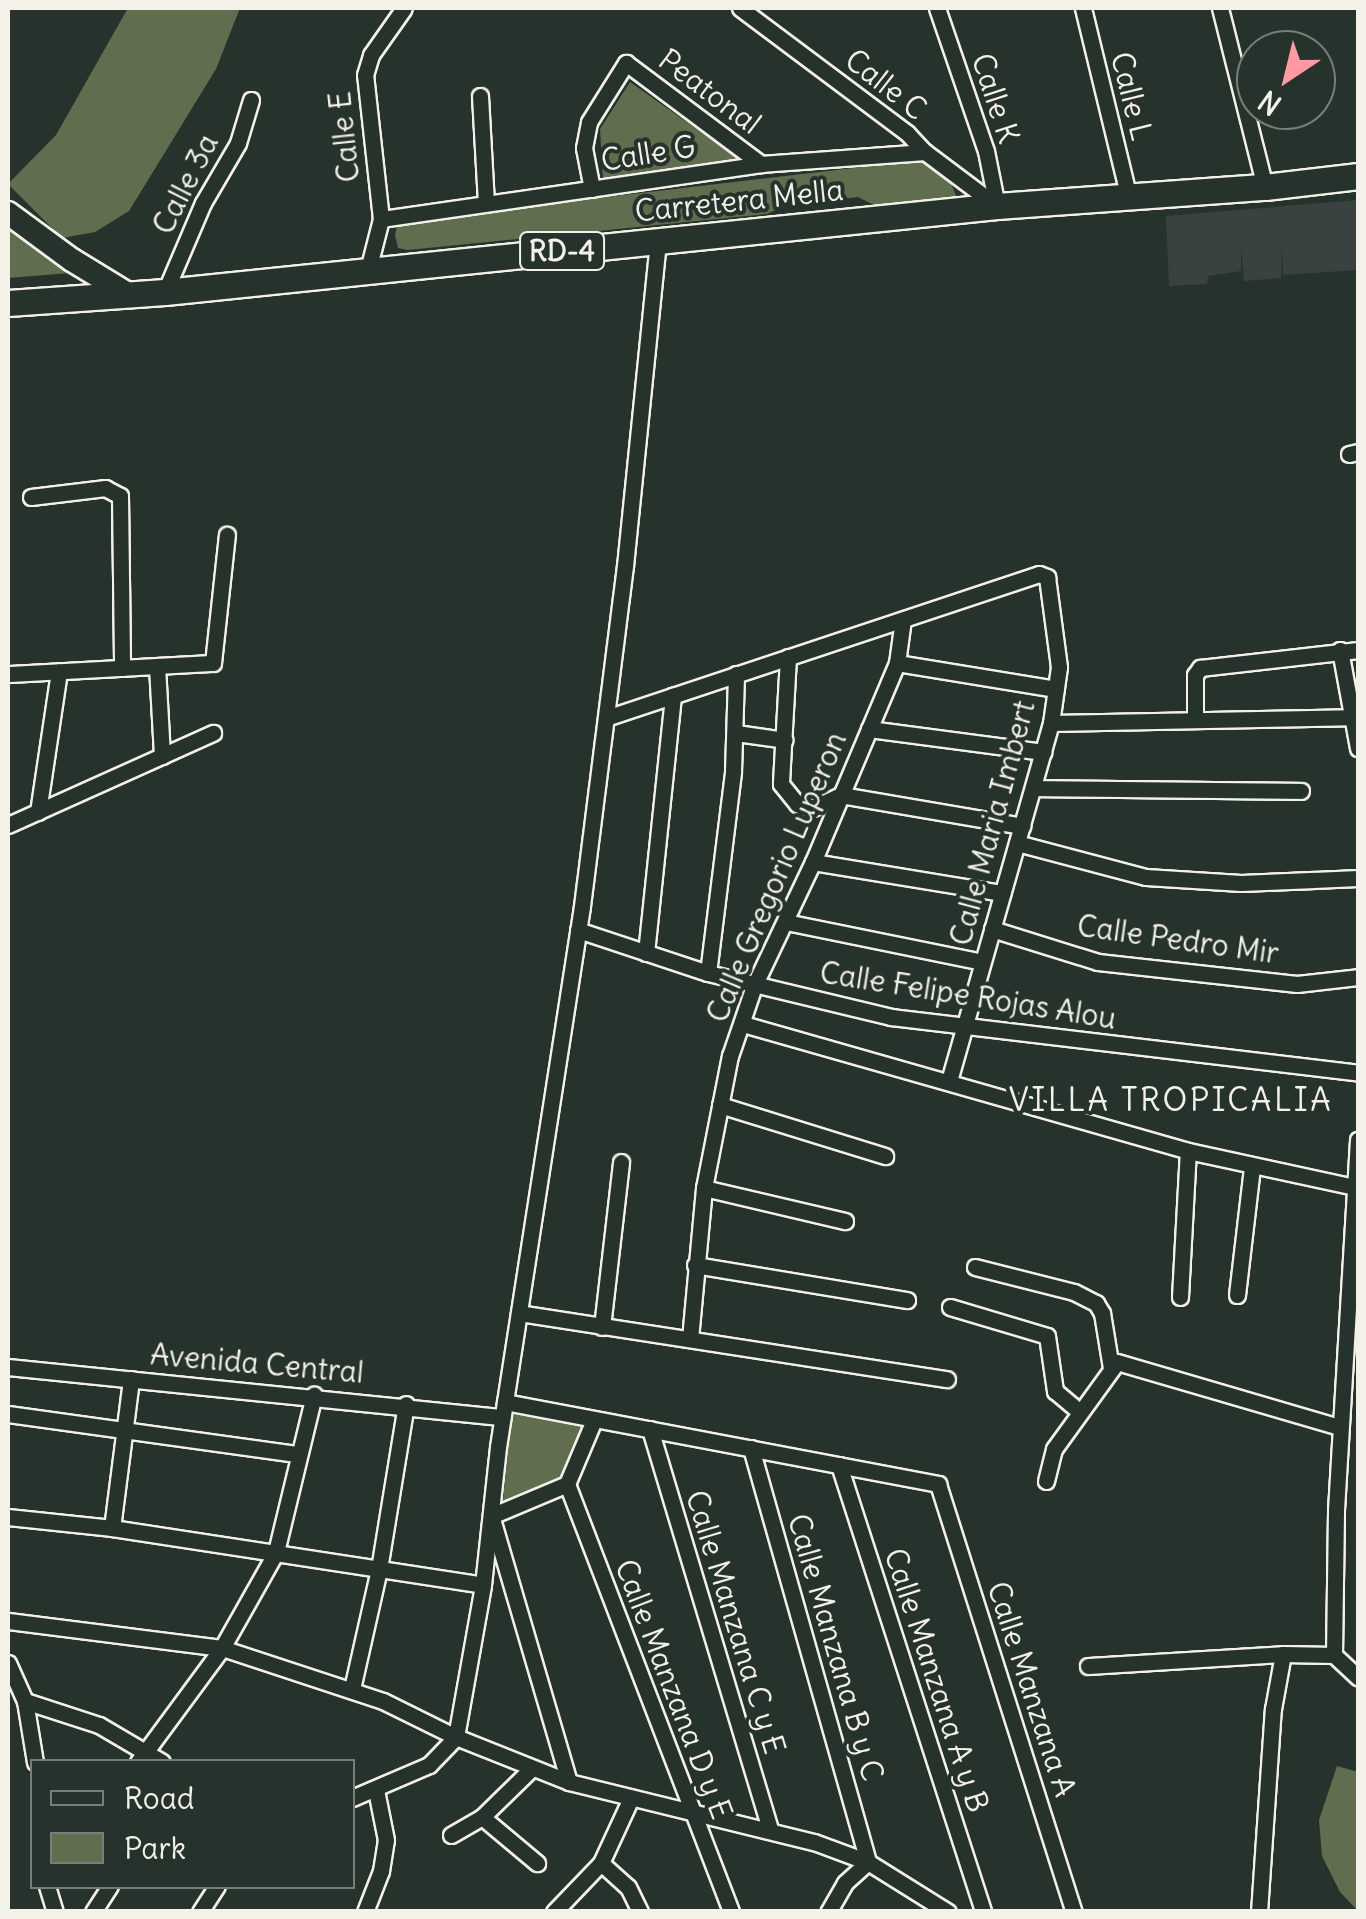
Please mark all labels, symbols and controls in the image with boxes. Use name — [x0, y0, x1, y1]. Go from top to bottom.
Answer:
north arrow — [1236, 30, 1336, 130]
street label: Peatonal — [652, 41, 768, 141]
street label: Calle C — [838, 41, 934, 127]
street label: Calle L — [1104, 48, 1160, 144]
street label: Calle K — [965, 49, 1027, 147]
text: N — [1252, 83, 1288, 123]
street label: Calle E — [321, 90, 367, 184]
street label: Calle 3a — [145, 128, 225, 240]
street label: Calle G — [598, 128, 698, 178]
street label: Carretera Mella — [633, 171, 845, 229]
road number: RD-4 — [517, 228, 607, 274]
street label: Calle Maria Imbert — [942, 697, 1042, 949]
street label: Calle Gregorio Luperon — [698, 726, 854, 1028]
street label: Calle Pedro Mir — [1075, 907, 1281, 971]
street label: Calle Felipe Rojas Alou — [817, 954, 1119, 1036]
district label: VILLA TROPICALIA — [1009, 1081, 1333, 1119]
street label: Avenida Central — [149, 1336, 365, 1390]
street label: Calle Manzana C y E — [679, 1486, 793, 1758]
street label: Calle Manzana B y C — [781, 1510, 891, 1784]
street label: Calle Manzana A y B — [877, 1544, 997, 1816]
street label: Calle Manzana D y E — [608, 1554, 740, 1824]
street label: Calle Manzana A — [980, 1577, 1084, 1801]
legend — [30, 1759, 355, 1889]
text: Road — [124, 1779, 194, 1817]
text: Park — [124, 1829, 186, 1867]

